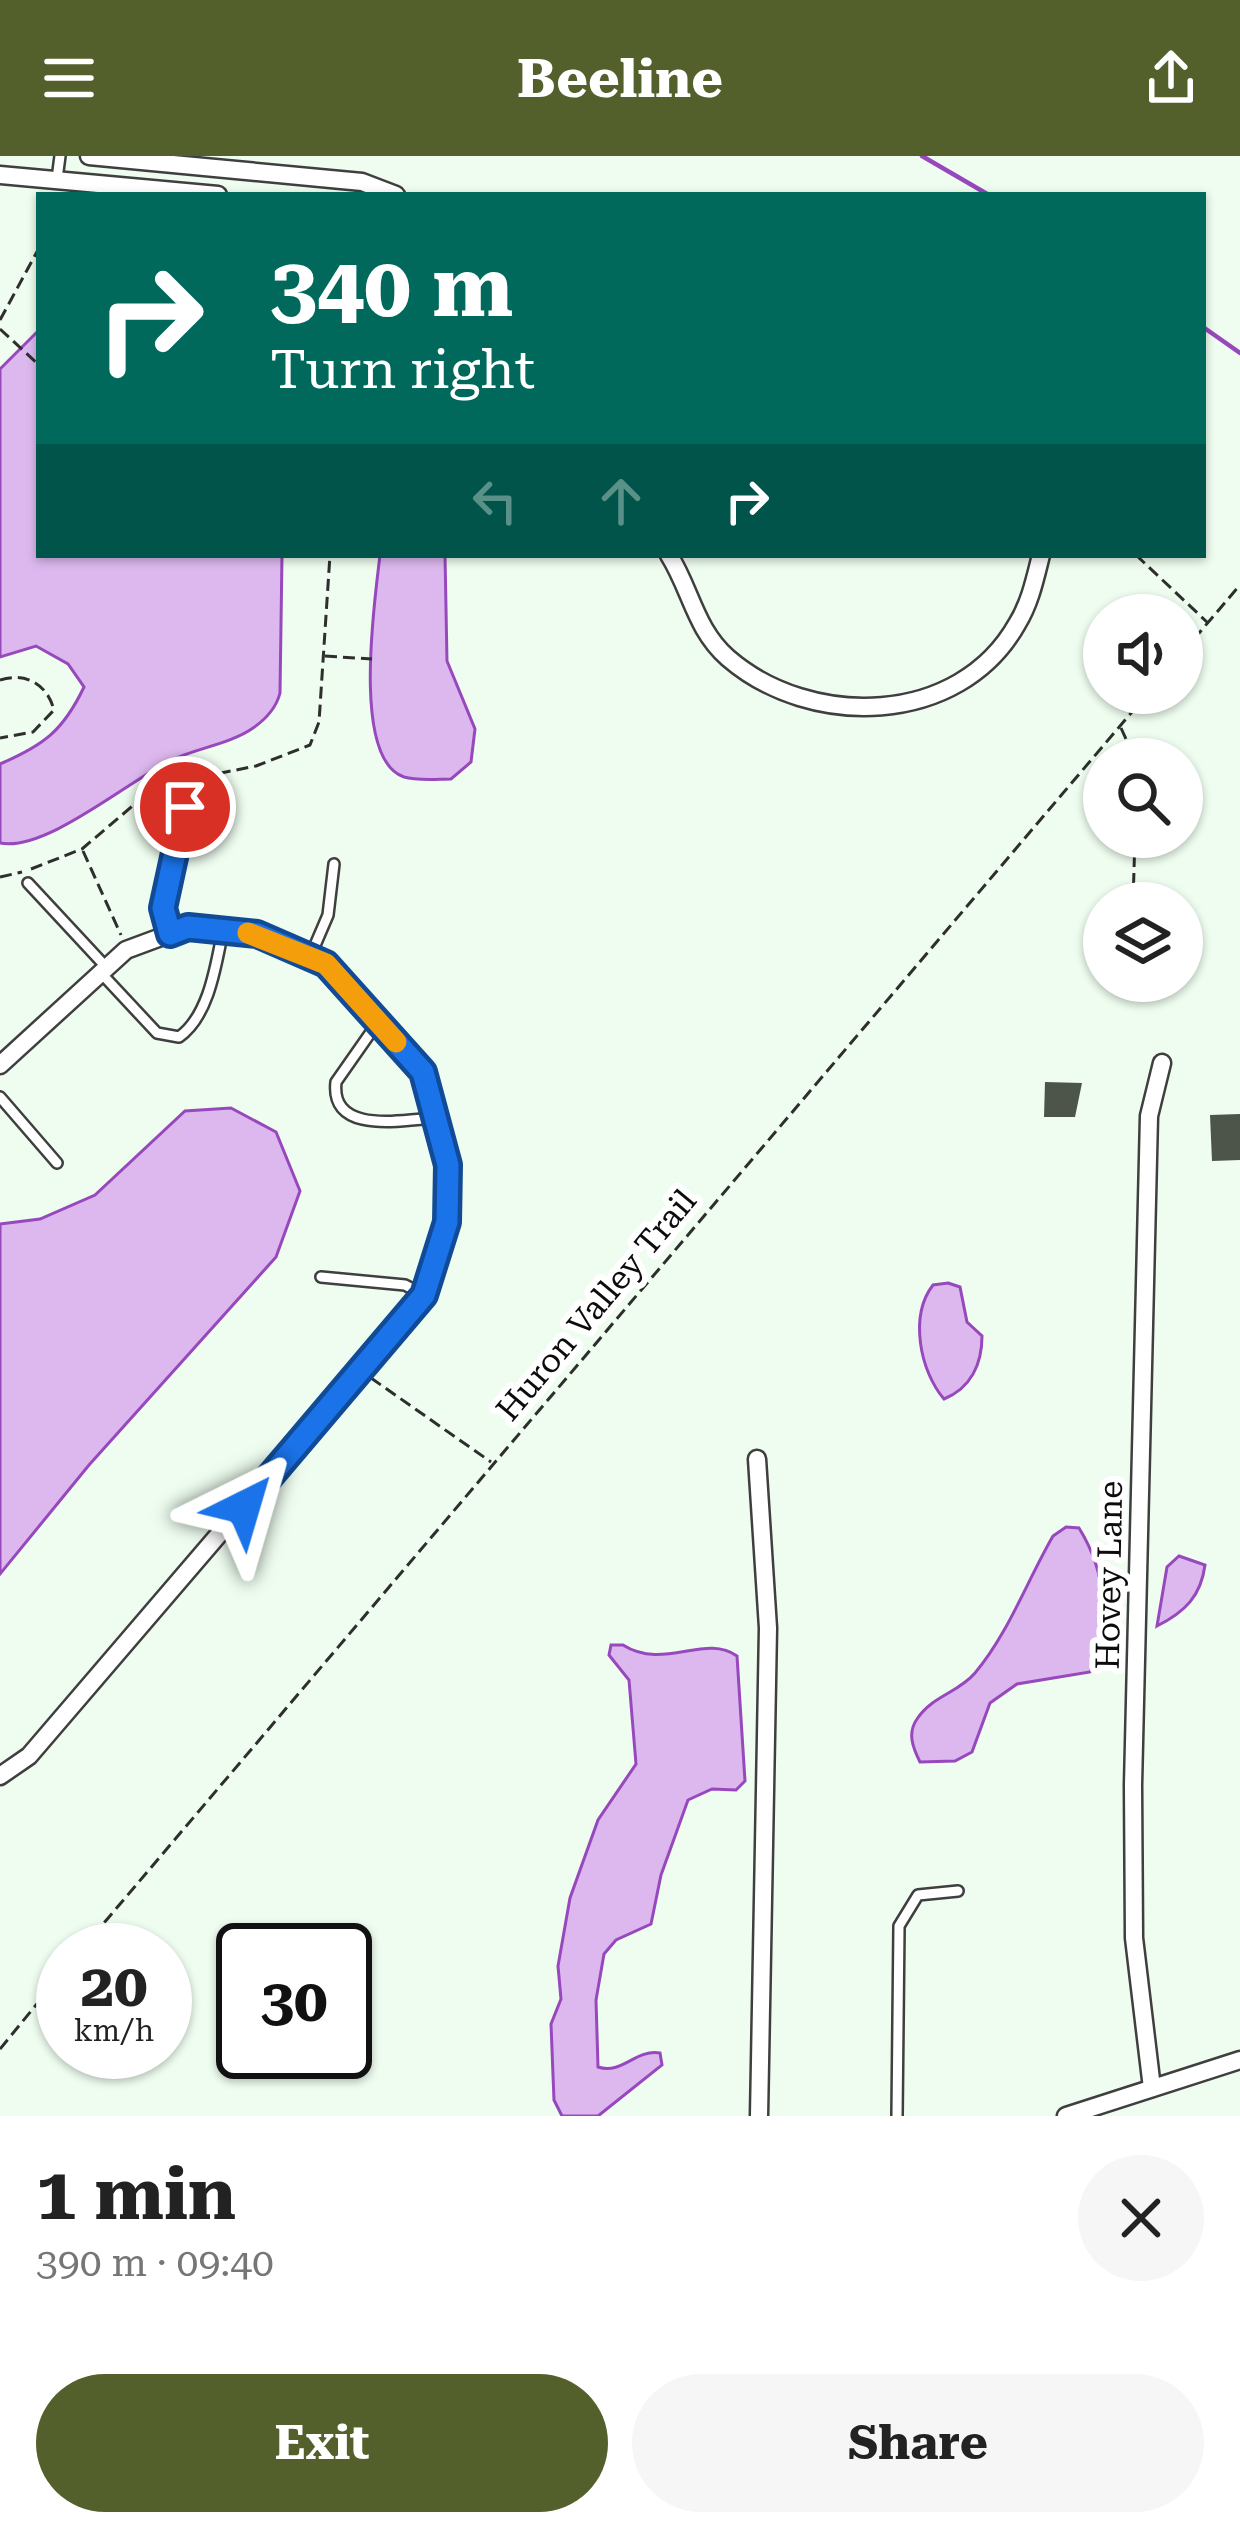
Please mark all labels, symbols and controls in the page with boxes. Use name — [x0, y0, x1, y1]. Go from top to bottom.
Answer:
icon: menu — [36, 45, 102, 111]
icon: share — [1138, 45, 1204, 111]
text: Beeline — [517, 47, 723, 110]
text: 340 m — [270, 238, 513, 336]
icon: right — [72, 240, 228, 396]
text: Turn right — [270, 338, 535, 401]
icon: left — [462, 468, 528, 534]
icon: ahead — [588, 468, 654, 534]
icon: right — [714, 468, 780, 534]
map controls — [1083, 594, 1203, 1002]
button: sound — [1083, 594, 1203, 714]
button: search — [1083, 738, 1203, 858]
pin — [134, 756, 236, 858]
icon: arrive — [152, 774, 218, 840]
button: layers — [1083, 882, 1203, 1002]
street label: Huron Valley Trail — [488, 1182, 704, 1428]
position arrow — [181, 1444, 307, 1570]
street label: Hovey Lane — [1088, 1480, 1130, 1670]
speed limit sign: 30 — [216, 1923, 372, 2079]
text: 20 — [80, 1950, 148, 2021]
text: km/h — [74, 2013, 154, 2048]
text: 1 min — [36, 2152, 236, 2237]
button: close — [1078, 2155, 1204, 2281]
text: 390 m · 09:40 — [36, 2240, 274, 2286]
button: Exit — [36, 2374, 608, 2512]
button: Share — [632, 2374, 1204, 2512]

